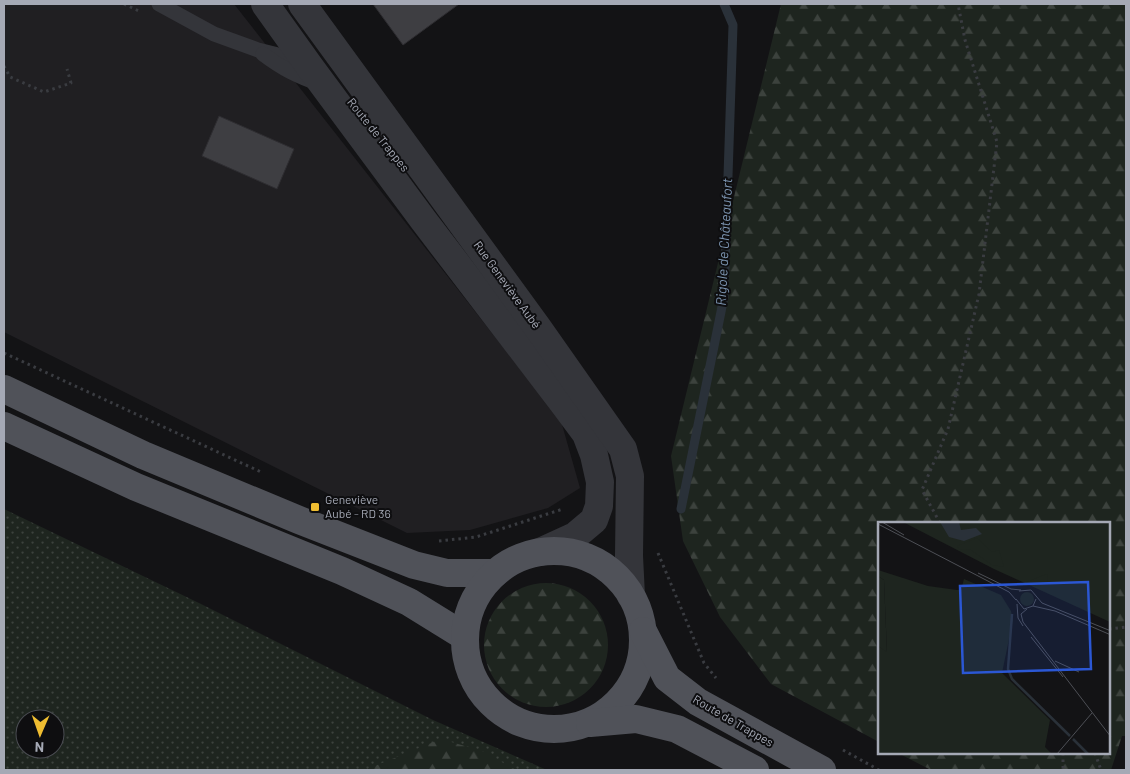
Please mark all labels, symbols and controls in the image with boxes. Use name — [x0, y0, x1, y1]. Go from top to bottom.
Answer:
street label: Route de Trappes — [345, 95, 413, 174]
water label: Rigole de Châteaufort — [712, 178, 735, 306]
street label: Rue Geneviève Aubé — [471, 238, 544, 331]
place label: Geneviève Aubé - RD 36 — [325, 492, 391, 520]
marker: Geneviève Aubé - RD 36 — [309, 501, 321, 513]
inset map — [878, 522, 1110, 754]
street label: Route de Trappes — [691, 691, 776, 749]
north arrow — [15, 709, 65, 759]
text: N — [35, 739, 44, 756]

